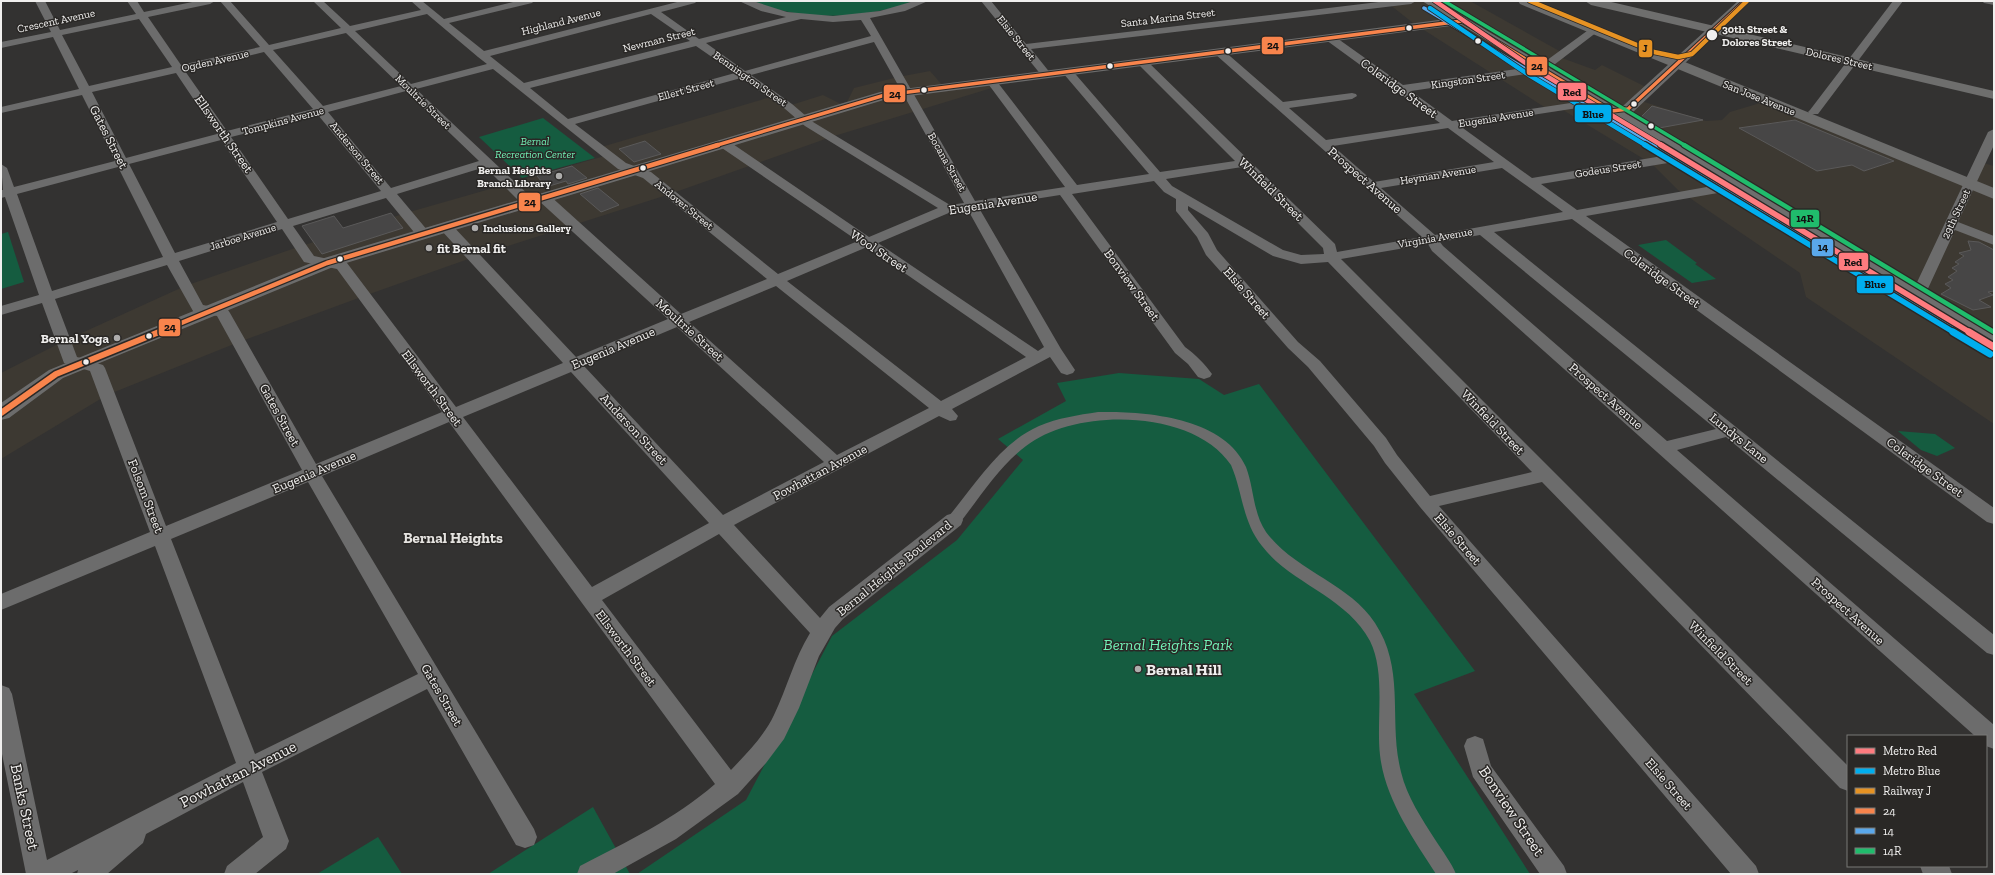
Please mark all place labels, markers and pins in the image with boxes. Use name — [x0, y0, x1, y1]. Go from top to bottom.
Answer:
unlabelled marker — [1404, 23, 1414, 33]
place label: 30th Street & Dolores Street — [1722, 23, 1793, 49]
marker: 30th Street & Dolores Street — [1705, 28, 1719, 42]
unlabelled marker — [1473, 36, 1483, 46]
unlabelled marker — [1223, 46, 1233, 56]
unlabelled marker — [1105, 61, 1115, 71]
unlabelled marker — [919, 85, 929, 95]
unlabelled marker — [1629, 99, 1639, 109]
unlabelled marker — [1646, 121, 1656, 131]
unlabelled marker — [638, 163, 648, 173]
place label: Bernal Heights Branch Library — [477, 164, 551, 190]
marker: Bernal Heights Branch Library — [554, 171, 564, 181]
place label: Inclusions Gallery — [483, 222, 571, 235]
marker: Inclusions Gallery — [470, 223, 480, 233]
place label: fit Bernal fit — [437, 241, 507, 256]
marker: fit Bernal fit — [424, 243, 434, 253]
unlabelled marker — [335, 254, 345, 264]
place label: Bernal Yoga — [41, 331, 109, 346]
unlabelled marker — [144, 331, 154, 341]
marker: Bernal Yoga — [112, 333, 122, 343]
unlabelled marker — [81, 357, 91, 367]
place label: Bernal Hill — [1146, 660, 1222, 679]
marker: Bernal Hill — [1133, 664, 1143, 674]

